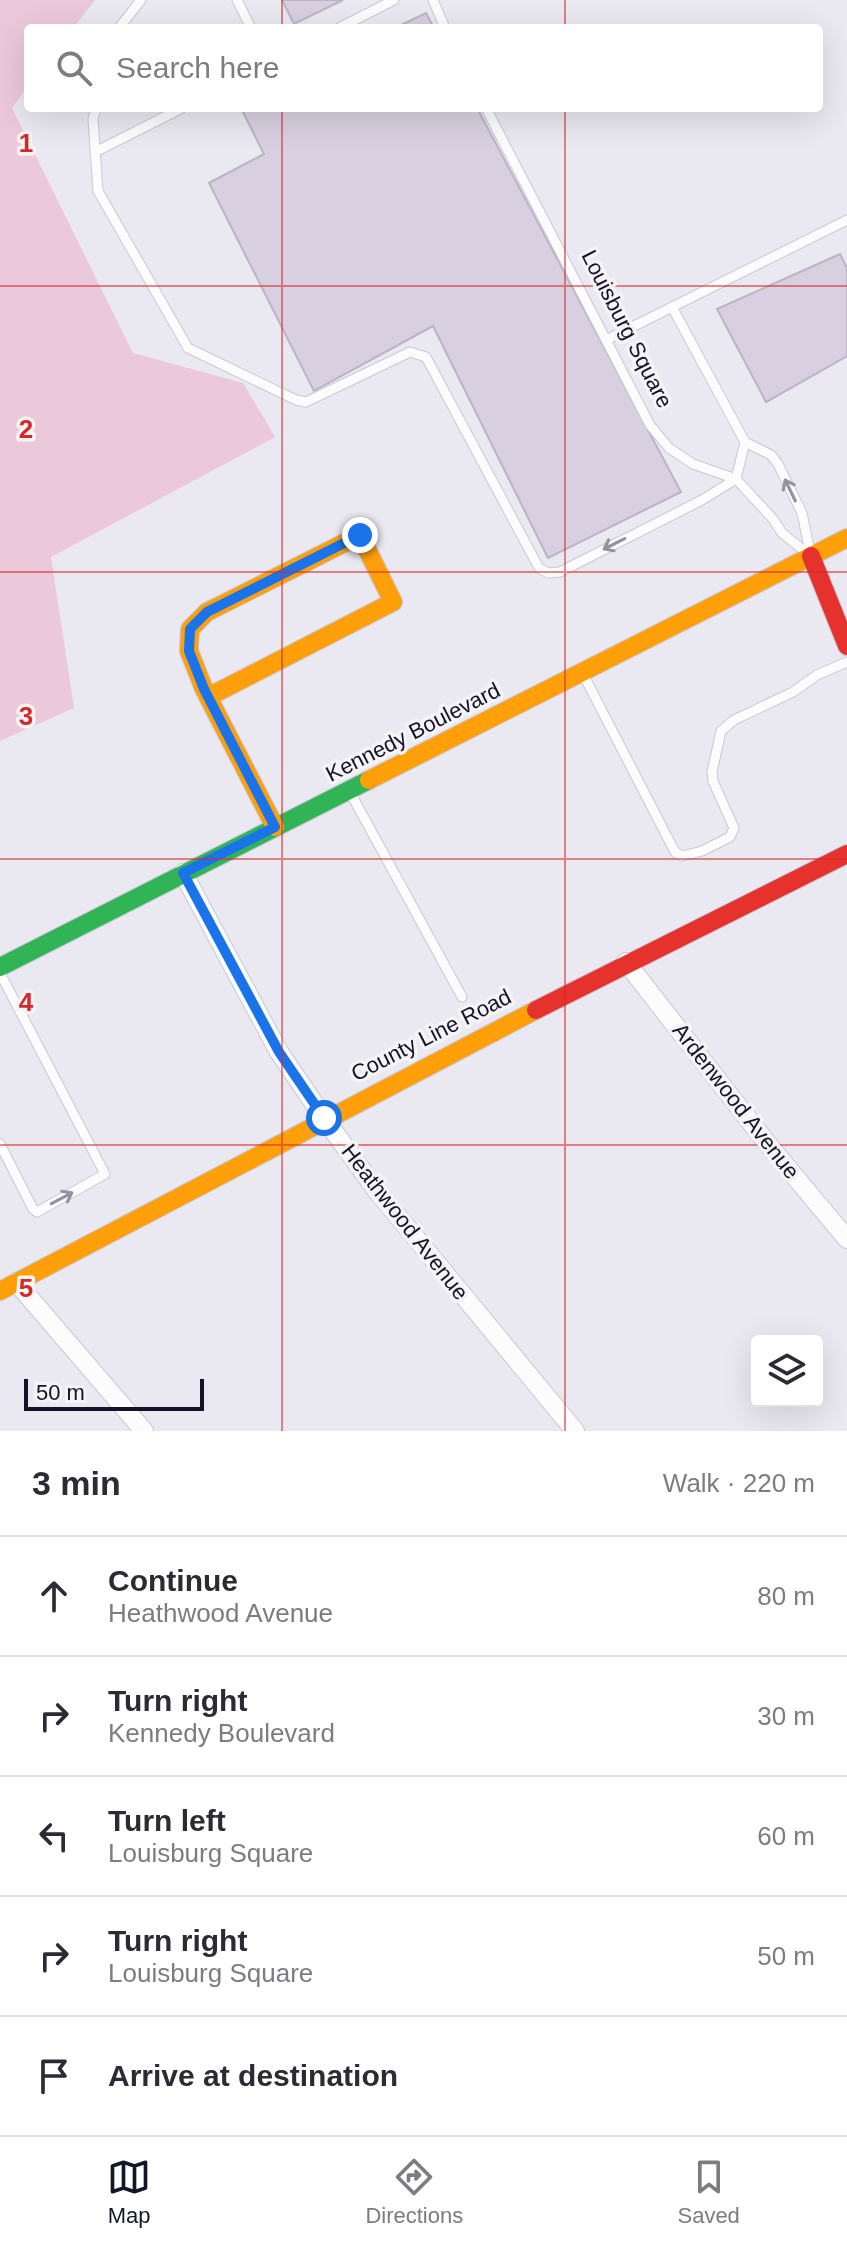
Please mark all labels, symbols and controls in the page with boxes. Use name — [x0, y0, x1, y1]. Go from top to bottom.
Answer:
search box — [24, 24, 823, 112]
icon: search — [52, 46, 96, 90]
text: Search here — [116, 51, 279, 84]
text: 1 — [19, 128, 33, 158]
street label: Louisburg Square — [576, 246, 678, 412]
text: 2 — [19, 414, 33, 444]
one-way arrow — [782, 479, 798, 503]
route end — [342, 517, 378, 553]
one-way arrow — [602, 537, 626, 553]
street label: Kennedy Boulevard — [322, 677, 504, 787]
text: 3 — [19, 701, 33, 731]
street label: County Line Road — [347, 984, 515, 1086]
text: 4 — [19, 987, 34, 1017]
street label: Ardenwood Avenue — [668, 1018, 804, 1184]
route start — [306, 1100, 342, 1136]
street label: Heathwood Avenue — [337, 1139, 473, 1305]
one-way arrow — [50, 1190, 74, 1206]
text: 5 — [19, 1273, 33, 1303]
map controls — [751, 1335, 823, 1407]
button: layers — [751, 1335, 823, 1407]
scale bar — [24, 1375, 204, 1411]
text: 50 m — [36, 1380, 85, 1405]
text: 3 min — [32, 1464, 121, 1502]
text: Walk · 220 m — [663, 1468, 815, 1498]
text: Continue — [108, 1564, 238, 1597]
icon: ahead — [32, 1574, 76, 1618]
text: 80 m — [757, 1581, 815, 1611]
text: Heathwood Avenue — [108, 1598, 333, 1628]
text: Turn right — [108, 1684, 247, 1717]
icon: right — [32, 1694, 76, 1738]
text: 30 m — [757, 1701, 815, 1731]
text: Kennedy Boulevard — [108, 1718, 335, 1748]
text: Turn left — [108, 1804, 226, 1837]
icon: left — [32, 1814, 76, 1858]
text: 60 m — [757, 1821, 815, 1851]
text: Louisburg Square — [108, 1838, 313, 1868]
text: Turn right — [108, 1924, 247, 1957]
icon: right — [32, 1934, 76, 1978]
text: 50 m — [757, 1941, 815, 1971]
text: Louisburg Square — [108, 1958, 313, 1988]
icon: arrive — [32, 2054, 76, 2098]
text: Arrive at destination — [108, 2059, 398, 2092]
tab: Map — [107, 2155, 151, 2229]
tab: Directions — [365, 2155, 463, 2229]
tab: Saved — [677, 2155, 740, 2229]

